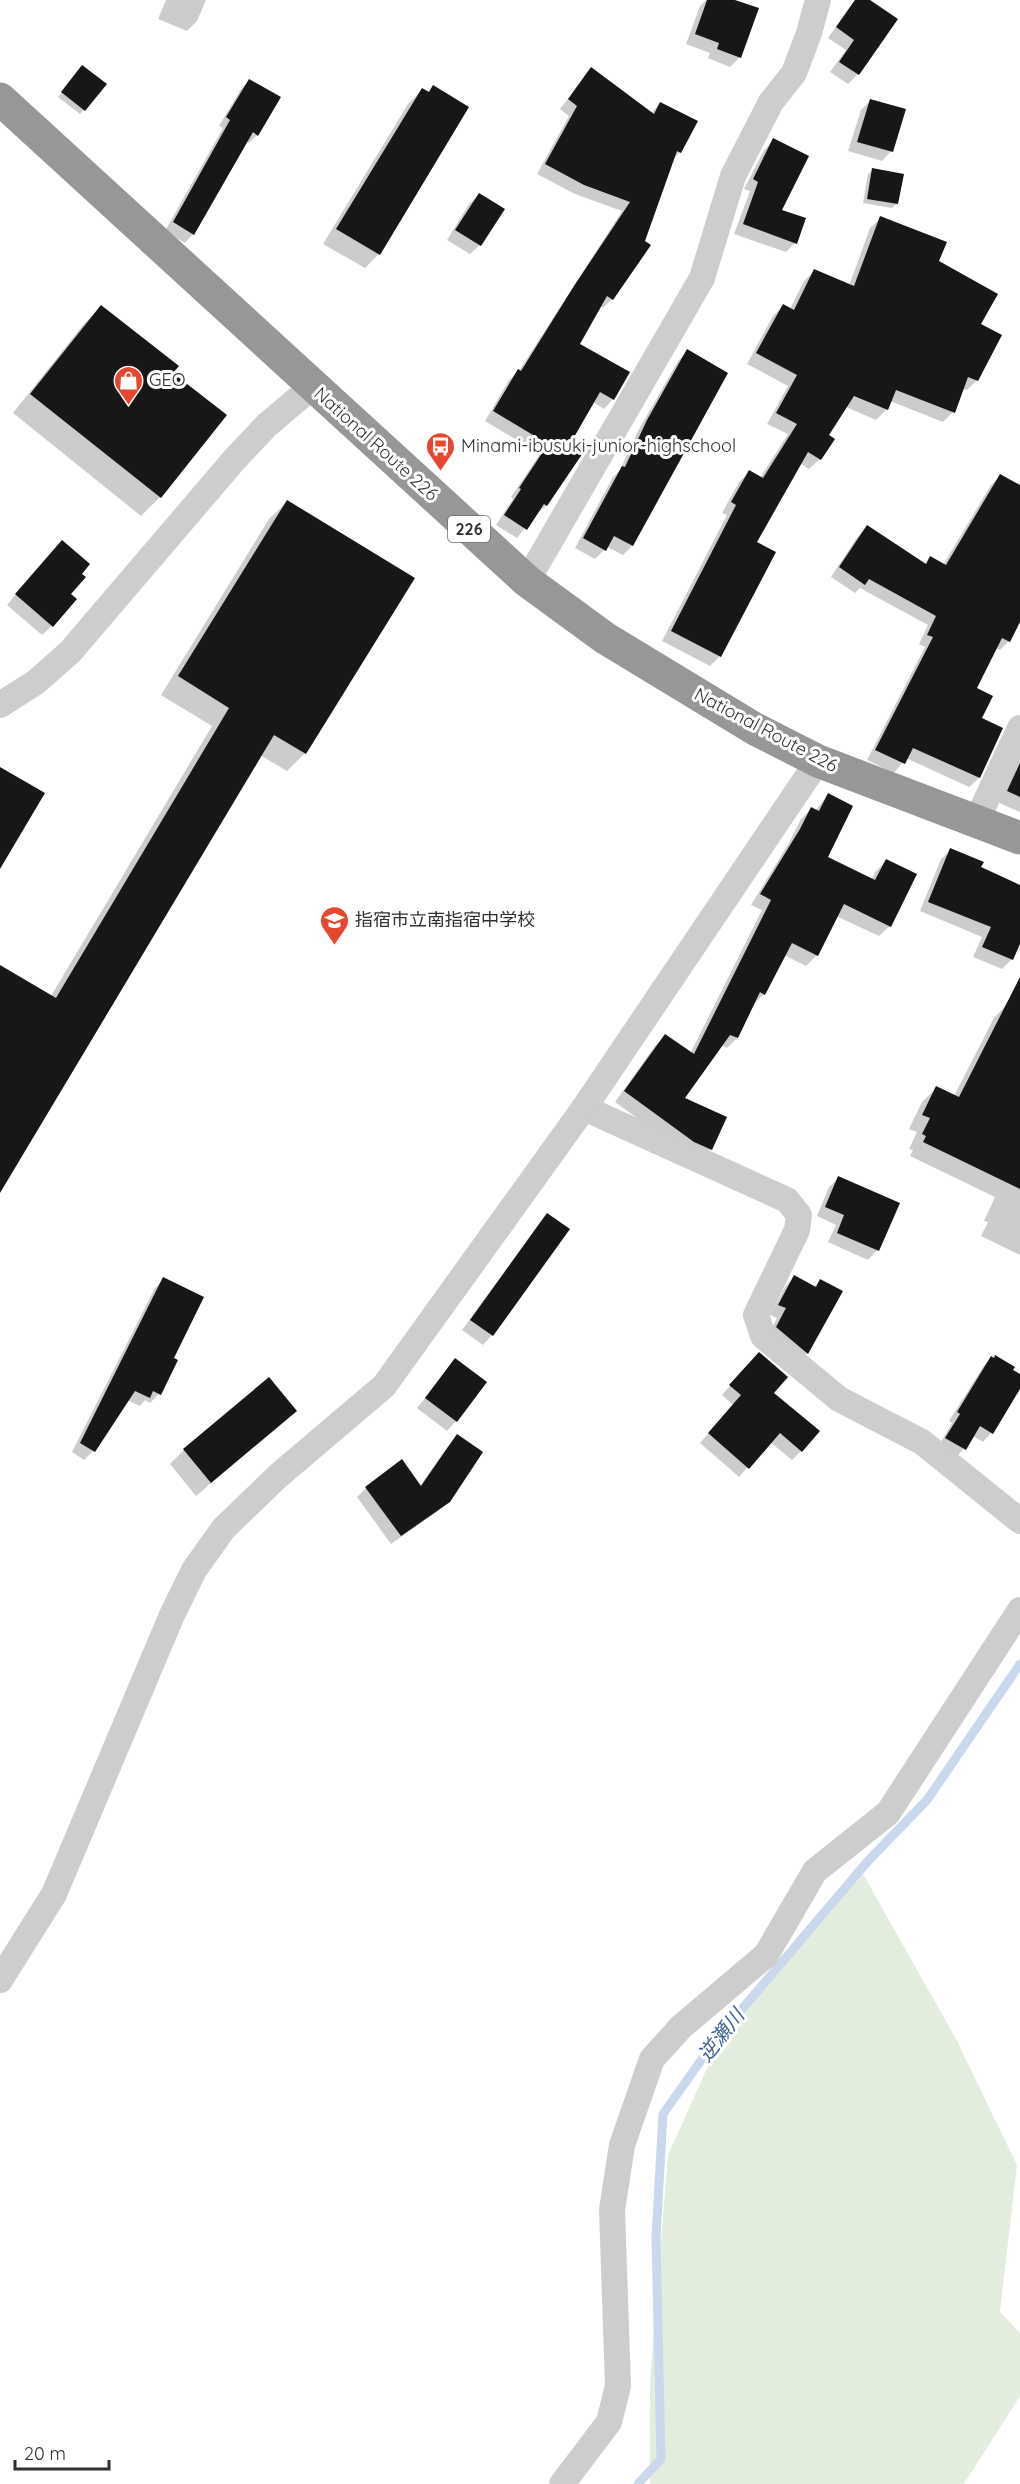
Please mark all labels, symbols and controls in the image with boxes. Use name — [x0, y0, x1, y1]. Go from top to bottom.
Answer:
shop icon: GEO — [112, 364, 144, 406]
place label: GEO — [149, 368, 186, 391]
street label: National Route 226 — [310, 382, 443, 506]
bus stop icon: Minami-ibusuki-junior-highschool — [424, 430, 456, 472]
place label: Minami-ibusuki-junior-highschool — [461, 434, 736, 457]
road number: 226 — [448, 516, 490, 542]
street label: National Route 226 — [691, 682, 842, 777]
school or university icon: 指宿市立南指宿中学校 — [318, 904, 350, 946]
place label: 指宿市立南指宿中学校 — [355, 908, 535, 931]
water label: 逆瀬川 — [692, 2002, 750, 2066]
scale bar — [15, 2433, 110, 2471]
text: 20 m — [24, 2442, 66, 2465]

